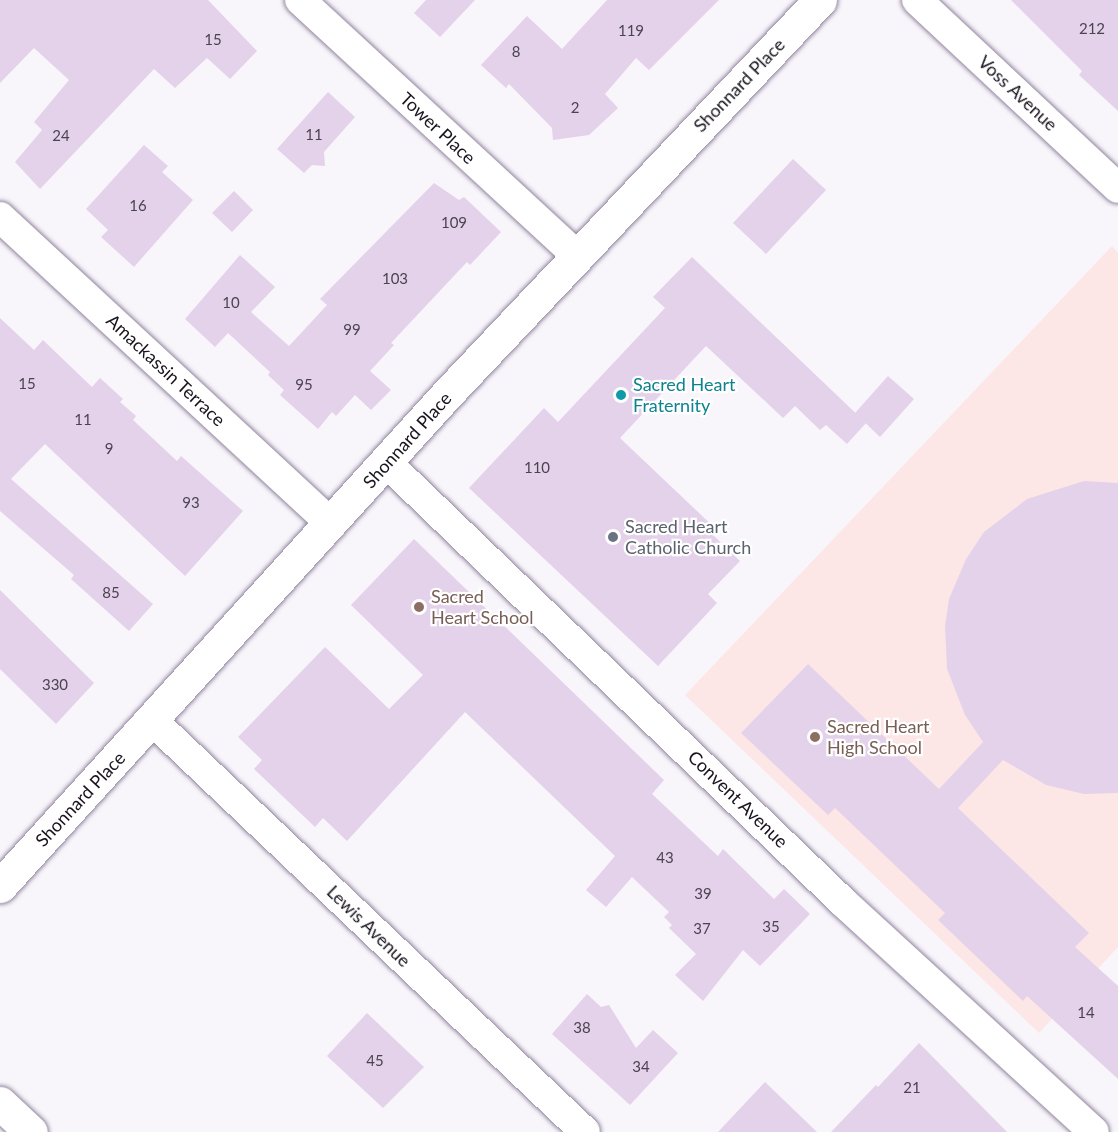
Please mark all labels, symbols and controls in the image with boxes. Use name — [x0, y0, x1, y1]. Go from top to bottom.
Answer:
house number: 212 — [1079, 20, 1105, 38]
house number: 119 — [618, 22, 644, 40]
house number: 15 — [204, 31, 222, 49]
street label: Shonnard Place — [689, 34, 789, 136]
house number: 8 — [512, 43, 520, 61]
street label: Voss Avenue — [974, 51, 1062, 135]
street label: Tower Place — [396, 88, 480, 168]
house number: 2 — [571, 99, 579, 117]
house number: 11 — [305, 126, 323, 144]
house number: 24 — [52, 127, 70, 145]
house number: 16 — [129, 197, 147, 215]
house number: 109 — [441, 214, 467, 232]
house number: 103 — [382, 270, 408, 288]
house number: 10 — [222, 294, 240, 312]
street label: Amackassin Terrace — [102, 309, 230, 431]
house number: 99 — [343, 321, 361, 339]
place label: Sacred Heart Fraternity — [633, 374, 735, 416]
house number: 15 — [18, 375, 36, 393]
house number: 95 — [295, 376, 313, 394]
street label: Shonnard Place — [358, 388, 456, 492]
marker: Sacred Heart Fraternity — [614, 388, 628, 402]
house number: 11 — [74, 411, 92, 429]
house number: 9 — [105, 440, 113, 458]
house number: 110 — [524, 459, 550, 477]
house number: 93 — [182, 494, 200, 512]
place label: Sacred Heart Catholic Church — [625, 516, 751, 558]
marker: Sacred Heart Catholic Church — [606, 530, 620, 544]
house number: 85 — [102, 584, 120, 602]
place label: Sacred Heart School — [431, 586, 534, 628]
marker: Sacred Heart School — [412, 600, 426, 614]
house number: 330 — [42, 676, 68, 694]
place label: Sacred Heart High School — [827, 716, 929, 758]
marker: Sacred Heart High School — [808, 730, 822, 744]
street label: Convent Avenue — [683, 746, 793, 852]
street label: Shonnard Place — [31, 747, 129, 851]
house number: 43 — [656, 849, 674, 867]
street label: Lewis Avenue — [322, 881, 416, 971]
house number: 39 — [694, 885, 712, 903]
house number: 35 — [762, 918, 780, 936]
house number: 37 — [693, 920, 711, 938]
house number: 14 — [1077, 1004, 1095, 1022]
house number: 38 — [573, 1019, 591, 1037]
house number: 45 — [366, 1052, 384, 1070]
house number: 34 — [632, 1058, 650, 1076]
house number: 21 — [903, 1079, 921, 1097]

